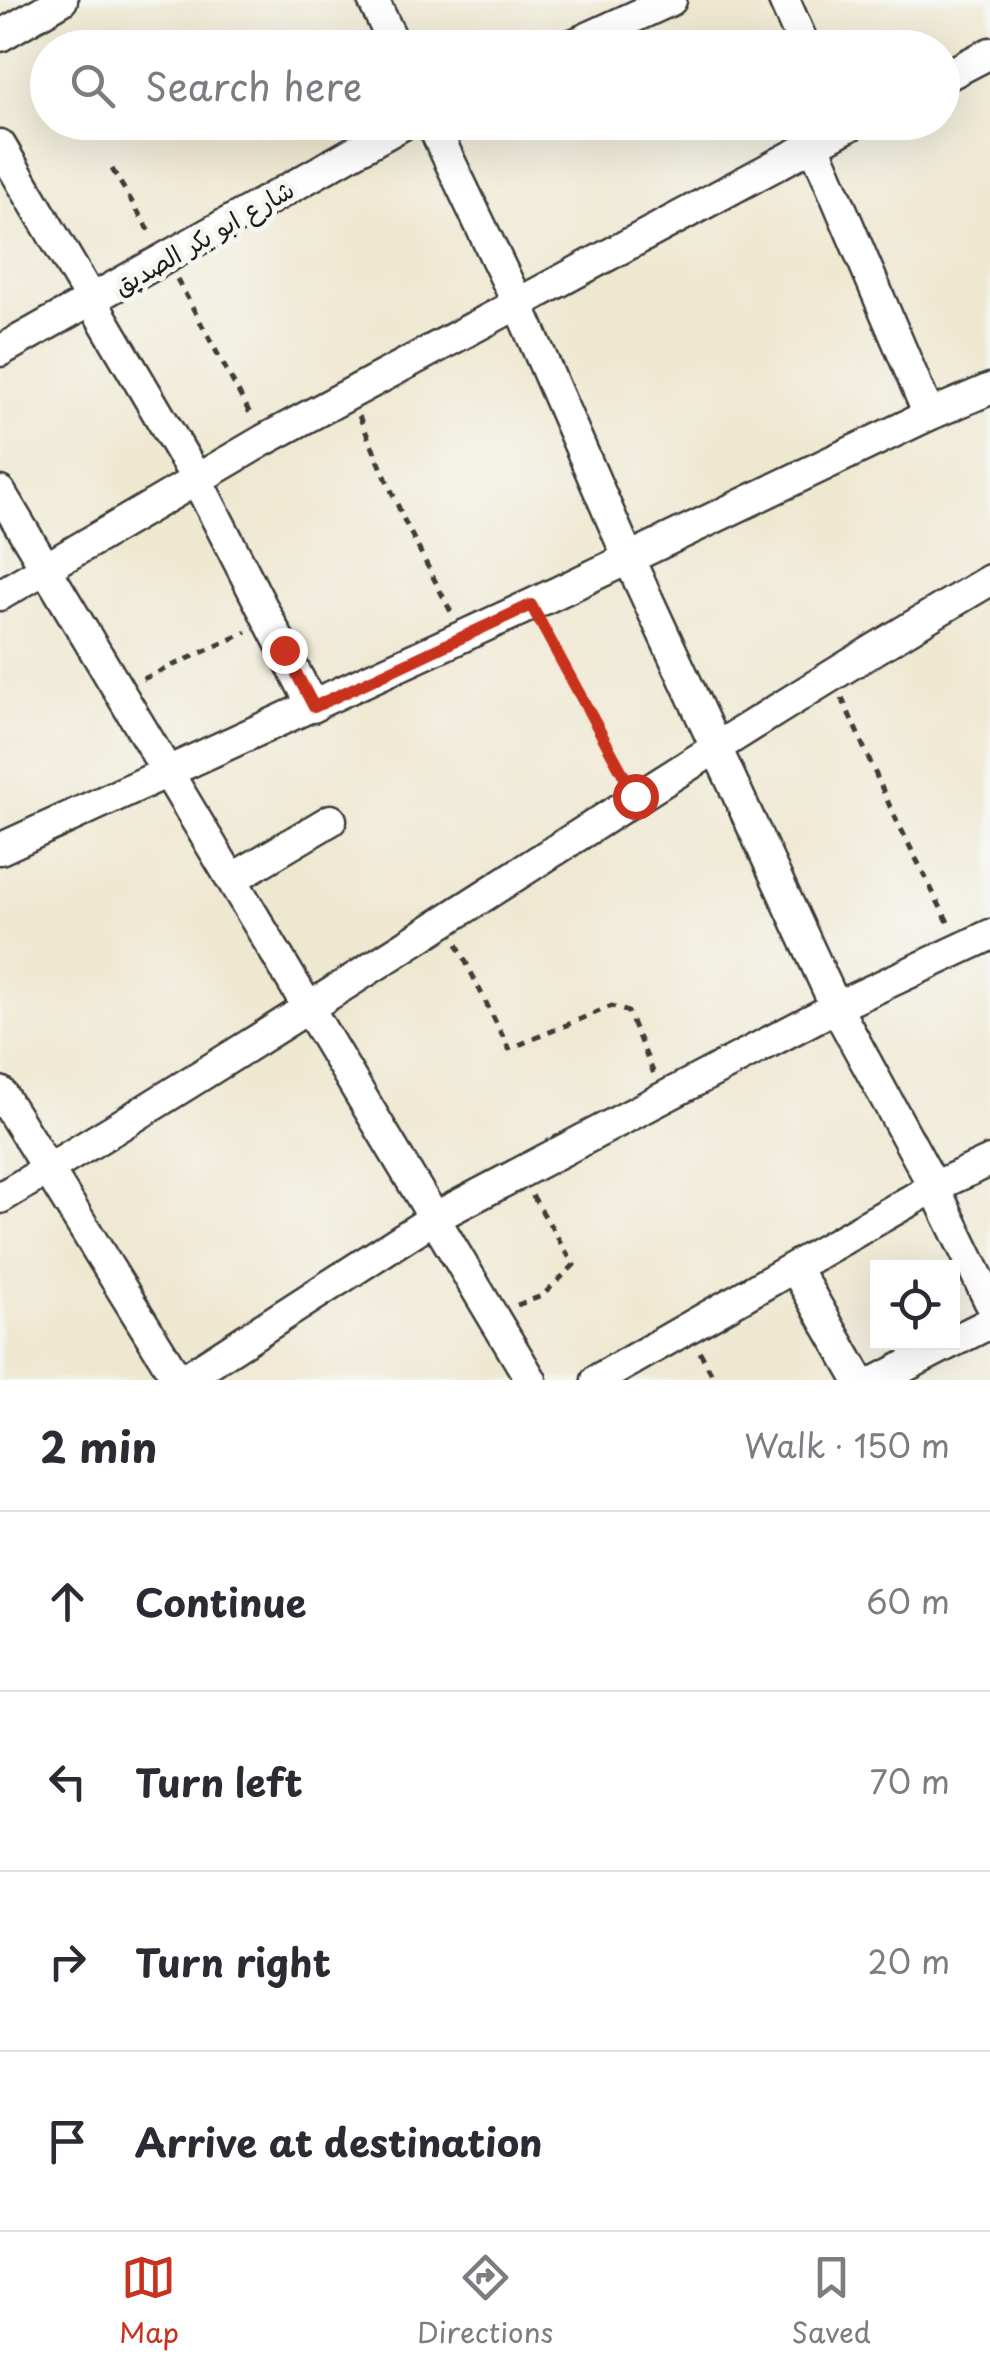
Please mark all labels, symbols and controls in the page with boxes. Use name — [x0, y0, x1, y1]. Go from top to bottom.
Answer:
search box — [30, 30, 960, 140]
text: Search here — [145, 57, 362, 114]
icon: search — [65, 58, 120, 113]
street label: شارع ابو بكر الصديق — [106, 170, 301, 304]
route end — [262, 628, 308, 674]
route start — [613, 774, 659, 820]
map controls — [870, 1260, 960, 1350]
button: locate — [870, 1260, 960, 1350]
text: 2 min — [40, 1414, 157, 1477]
text: Walk · 150 m — [744, 1421, 950, 1469]
text: Continue — [135, 1573, 306, 1630]
icon: ahead — [40, 1574, 95, 1629]
text: 60 m — [866, 1577, 950, 1625]
text: Turn left — [135, 1753, 303, 1810]
icon: left — [40, 1754, 95, 1809]
text: 70 m — [870, 1757, 950, 1805]
text: Turn right — [135, 1933, 331, 1990]
icon: right — [40, 1934, 95, 1989]
text: 20 m — [868, 1937, 950, 1985]
text: Arrive at destination — [135, 2113, 543, 2170]
icon: arrive — [40, 2114, 95, 2169]
tab: Map — [119, 2250, 179, 2353]
tab: Directions — [417, 2250, 553, 2353]
tab: Saved — [791, 2250, 871, 2353]

